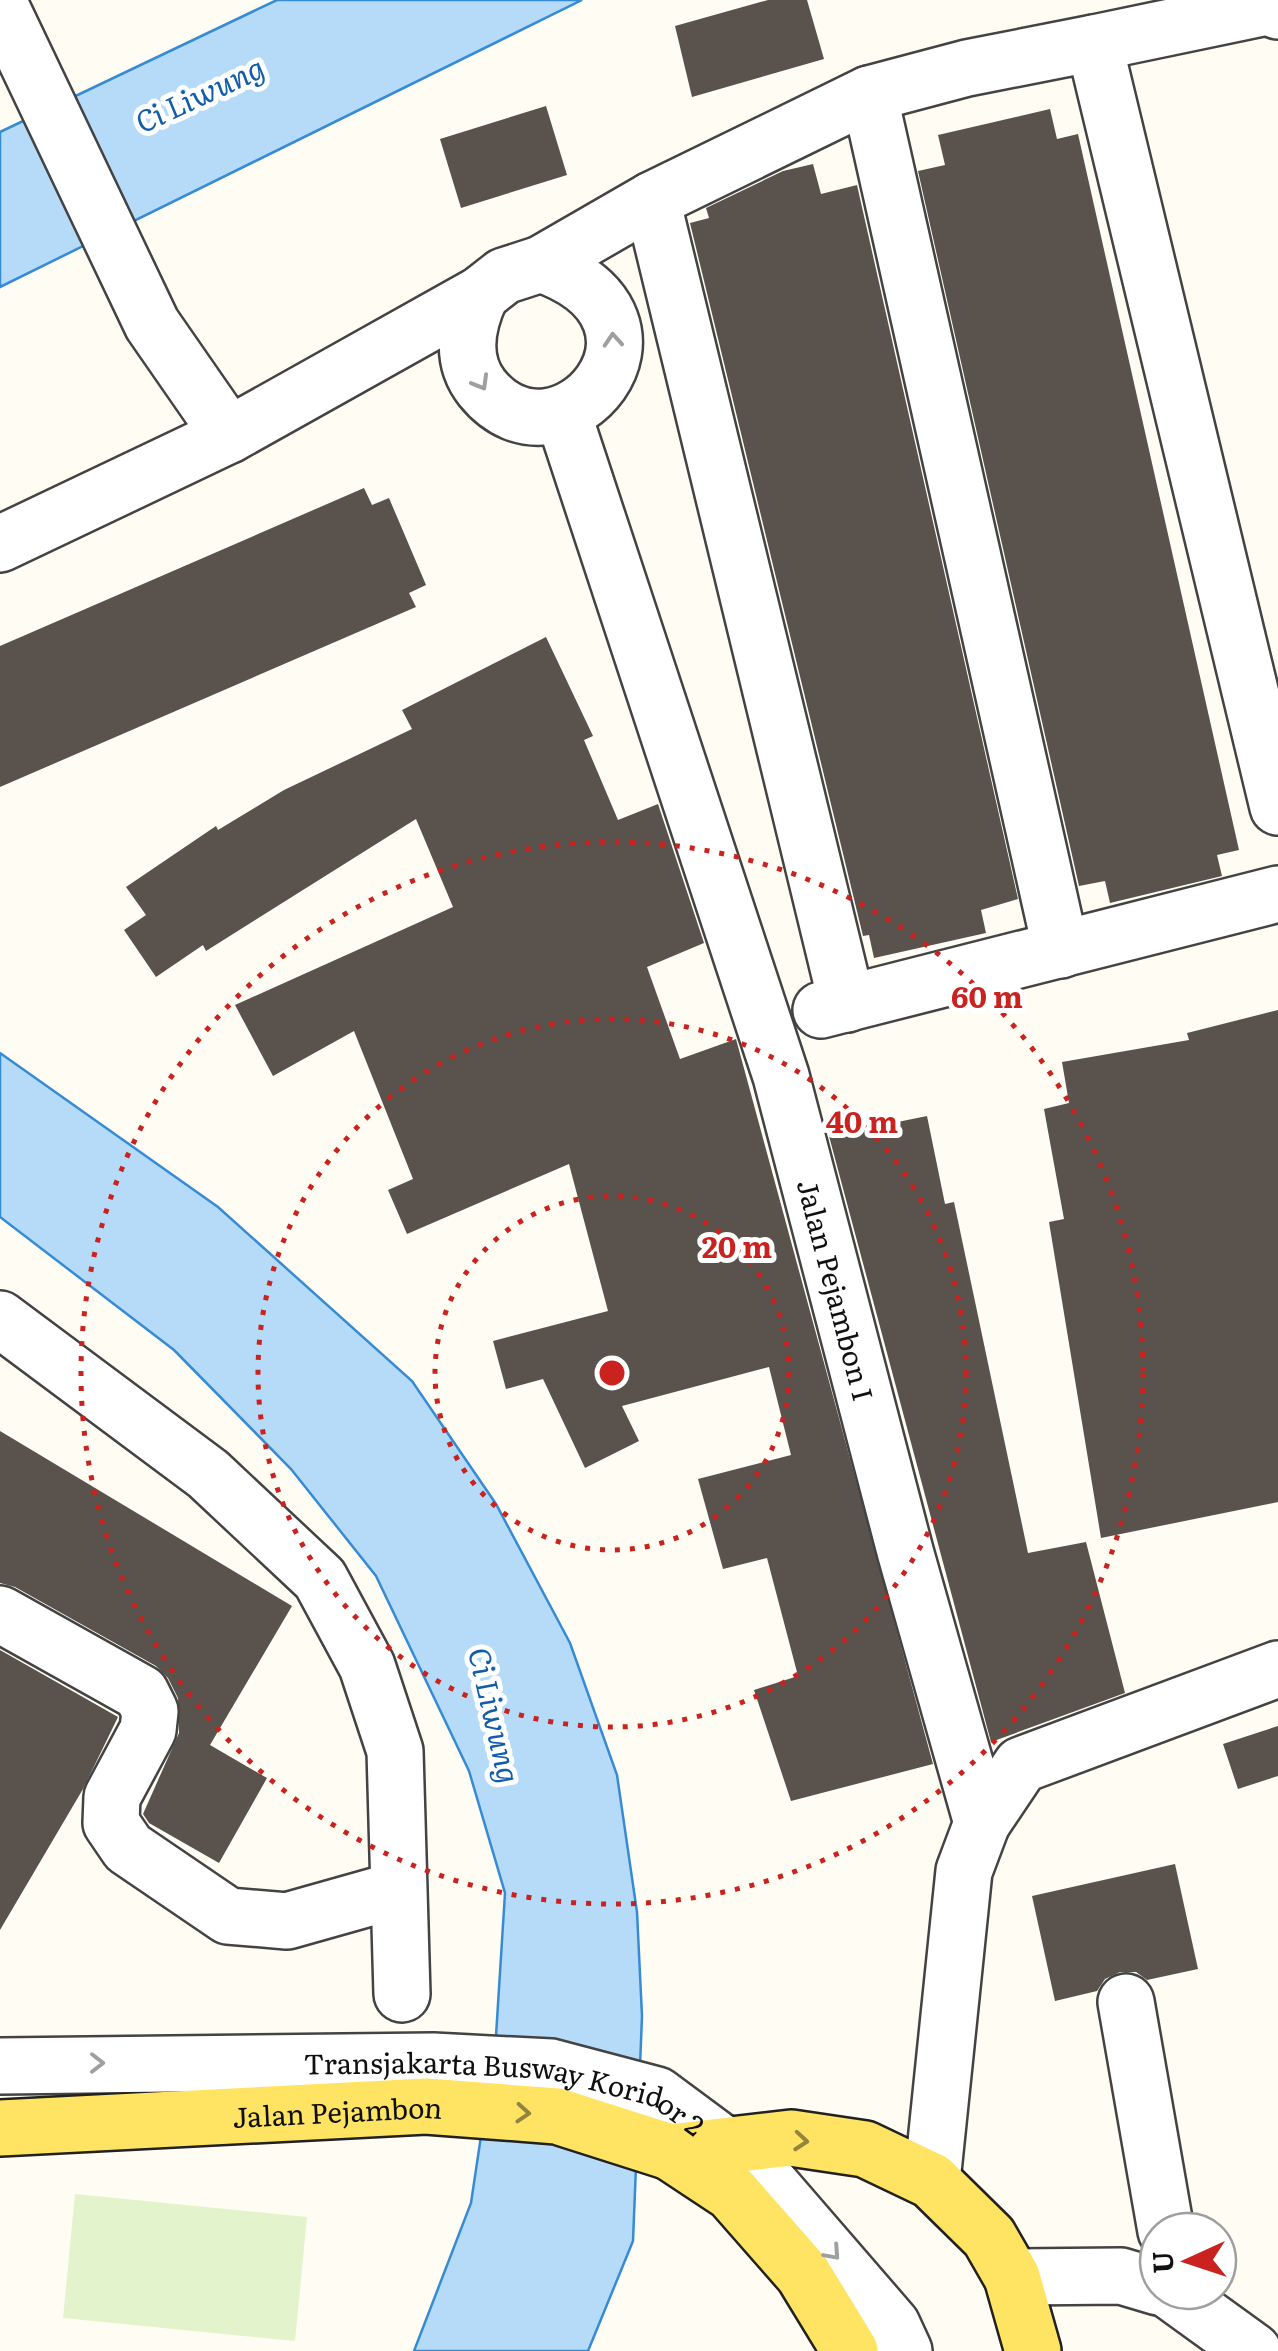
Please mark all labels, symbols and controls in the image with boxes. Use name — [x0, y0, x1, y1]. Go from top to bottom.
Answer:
water label: Ci Liwung — [127, 44, 271, 142]
one-way arrow — [603, 332, 624, 348]
one-way arrow — [469, 372, 488, 390]
text: 60 m — [951, 973, 1023, 1017]
text: 40 m — [826, 1098, 898, 1142]
street label: Jalan Pejambon I — [788, 1175, 886, 1405]
text: 20 m — [702, 1223, 772, 1267]
centre of rings — [594, 1355, 630, 1391]
water label: Ci Liwung — [459, 1643, 533, 1787]
street label: Transjakarta Busway Koridor 2 — [303, 2040, 714, 2145]
one-way arrow — [90, 2052, 106, 2074]
street label: Jalan Pejambon — [231, 2085, 444, 2137]
one-way arrow — [515, 2102, 531, 2124]
one-way arrow — [794, 2129, 810, 2151]
north arrow — [1138, 2211, 1238, 2311]
one-way arrow — [821, 2241, 839, 2260]
text: U — [1139, 2250, 1183, 2275]

